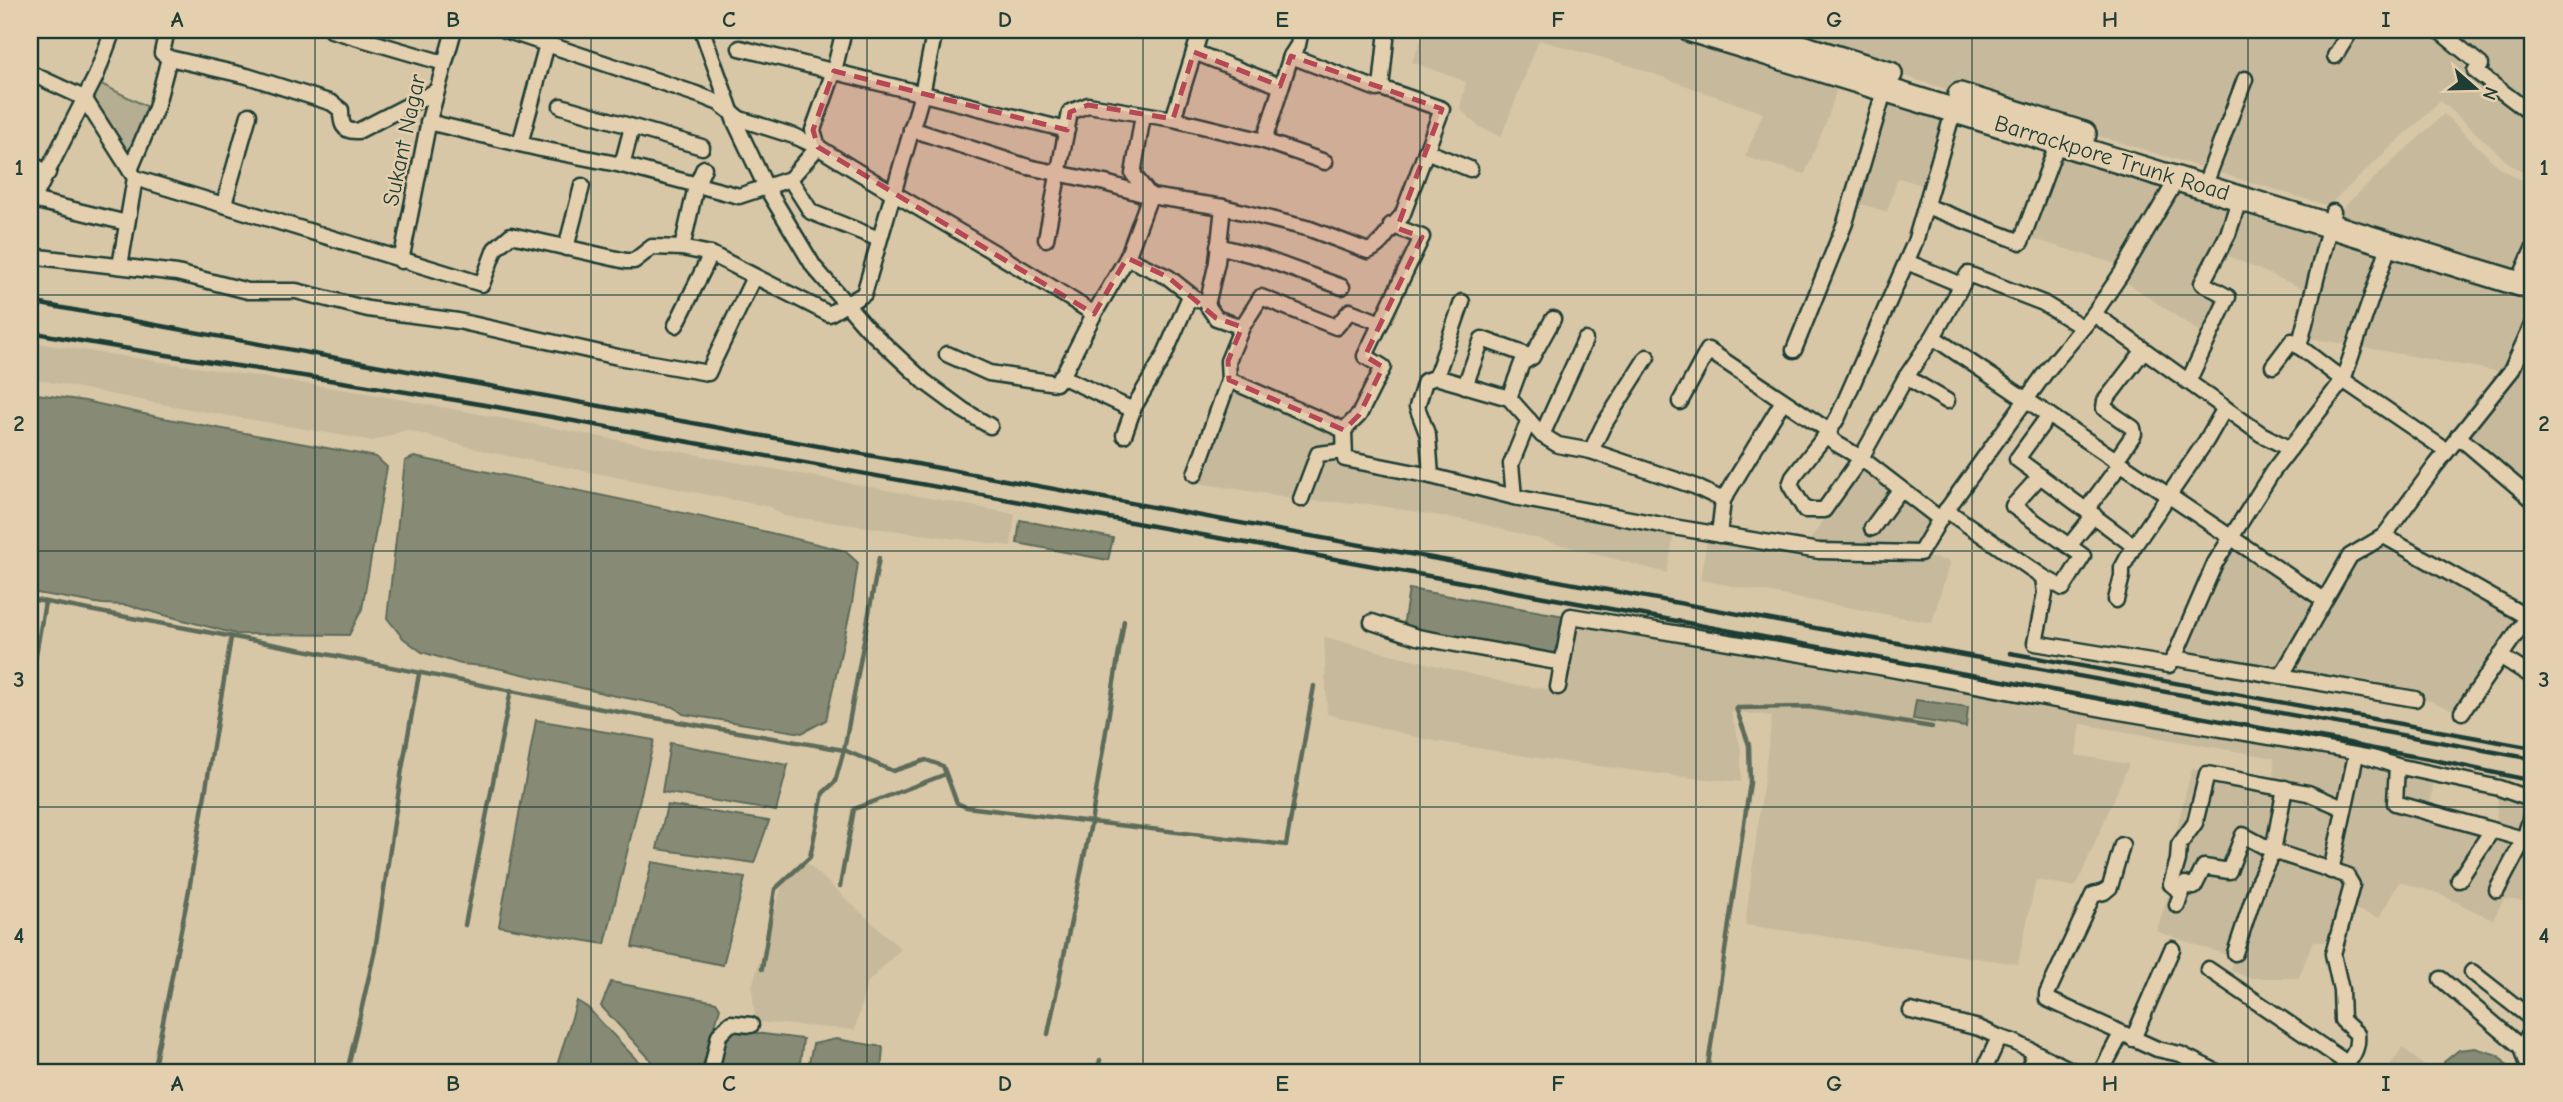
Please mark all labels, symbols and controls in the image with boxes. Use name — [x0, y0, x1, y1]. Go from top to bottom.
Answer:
text: A — [171, 6, 184, 33]
text: B — [446, 6, 460, 33]
text: C — [722, 6, 736, 33]
text: D — [998, 6, 1012, 33]
text: E — [1275, 6, 1289, 33]
text: F — [1551, 6, 1565, 33]
text: G — [1826, 6, 1842, 33]
text: H — [2102, 6, 2118, 33]
text: I — [2381, 6, 2391, 33]
north arrow — [2440, 52, 2510, 122]
street label: Sukant Nagar — [377, 71, 431, 208]
text: N — [2478, 84, 2502, 103]
street label: Barrackpore Trunk Road — [1991, 109, 2233, 207]
text: 1 — [14, 154, 24, 181]
text: 1 — [2539, 154, 2549, 181]
text: 2 — [13, 410, 25, 437]
text: 2 — [2538, 410, 2550, 437]
text: 3 — [13, 666, 25, 693]
text: 3 — [2538, 666, 2550, 693]
text: 4 — [14, 922, 25, 949]
text: 4 — [2539, 922, 2550, 949]
text: A — [171, 1070, 184, 1097]
text: B — [446, 1070, 460, 1097]
text: C — [722, 1070, 736, 1097]
text: D — [998, 1070, 1012, 1097]
text: E — [1275, 1070, 1289, 1097]
text: F — [1551, 1070, 1565, 1097]
text: G — [1826, 1070, 1842, 1097]
text: H — [2102, 1070, 2118, 1097]
text: I — [2381, 1070, 2391, 1097]

